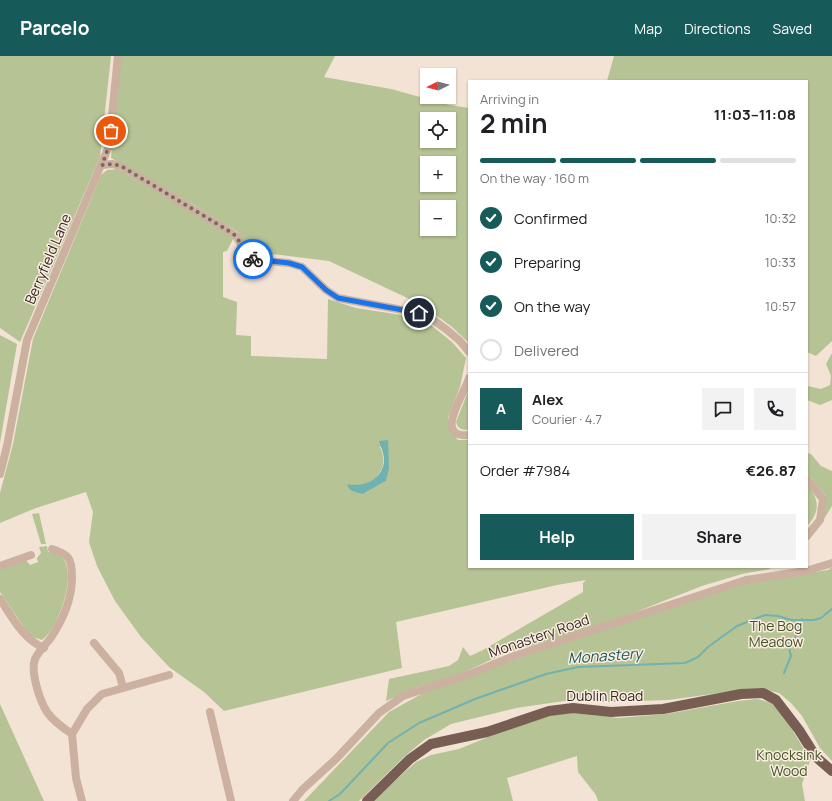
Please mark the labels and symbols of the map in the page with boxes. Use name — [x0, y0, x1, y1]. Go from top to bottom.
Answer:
north arrow — [420, 68, 456, 104]
pin — [94, 114, 128, 148]
street label: Berryfield Lane — [20, 211, 75, 307]
courier — [233, 239, 273, 279]
pin — [402, 296, 436, 330]
street label: Monastery Road — [486, 609, 592, 662]
park label: The Bog Meadow — [749, 616, 804, 651]
water label: Monastery — [567, 642, 645, 669]
street label: Dublin Road — [567, 686, 643, 705]
park label: Knocksink Wood — [756, 745, 823, 780]

